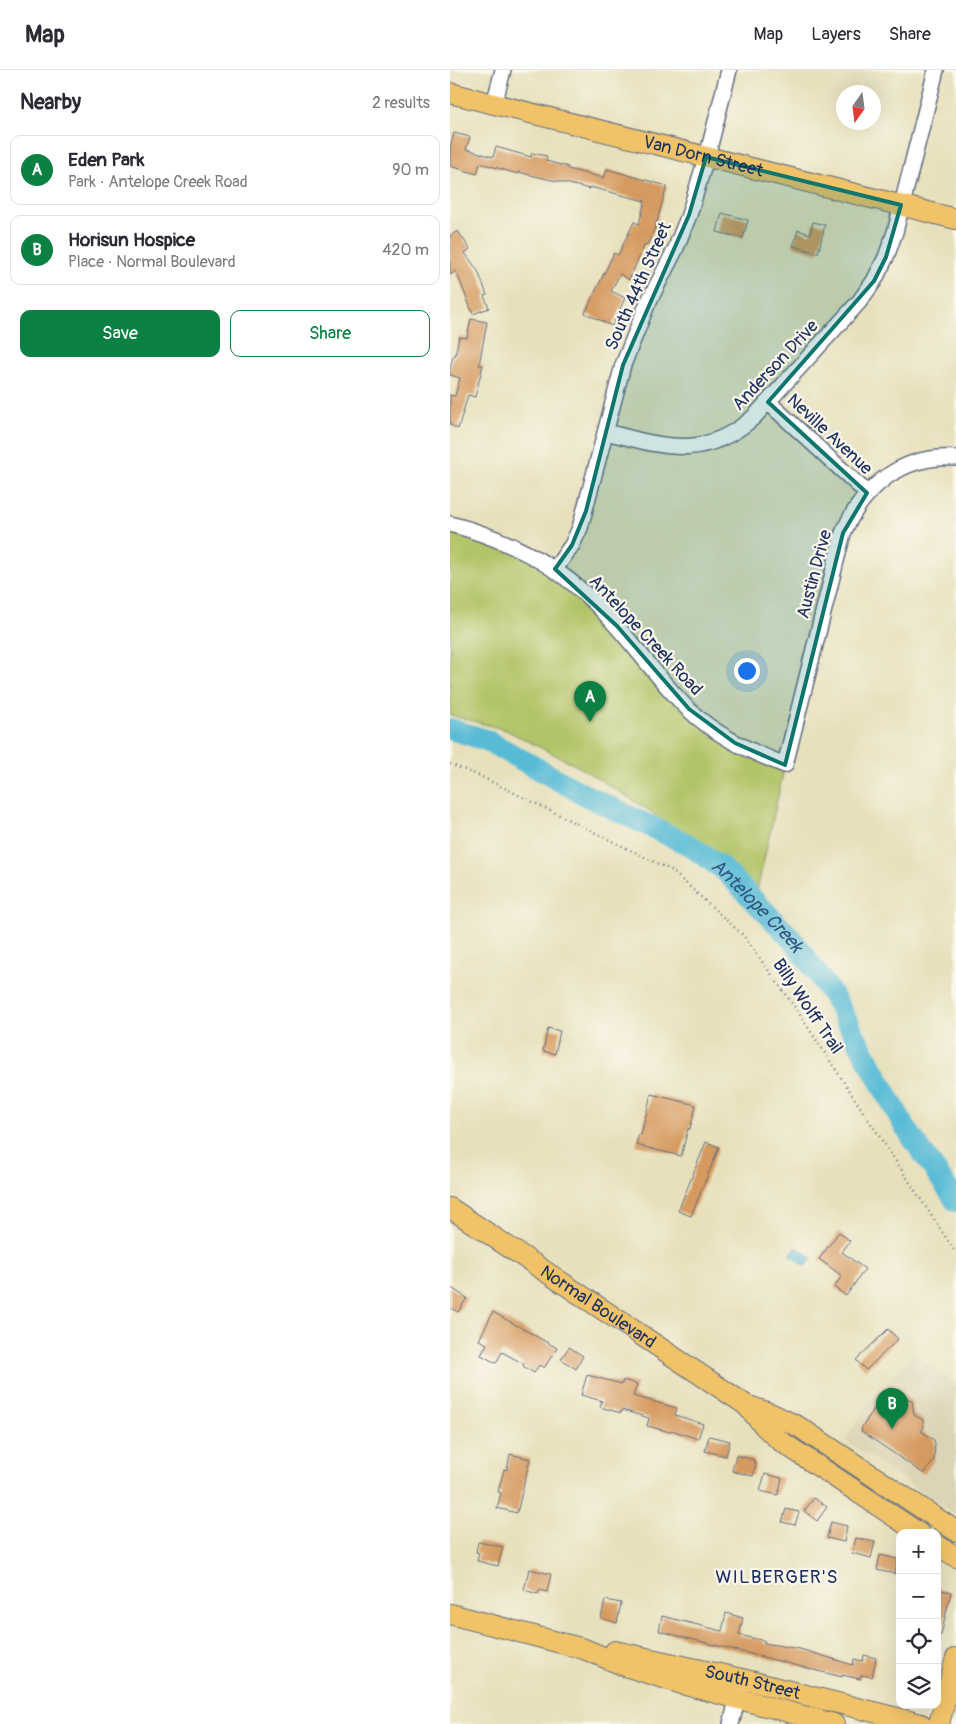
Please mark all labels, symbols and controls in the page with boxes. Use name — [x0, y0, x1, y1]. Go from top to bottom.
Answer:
text: Map — [25, 20, 65, 49]
text: Map — [754, 23, 783, 46]
text: Layers — [811, 23, 861, 46]
text: Share — [889, 23, 931, 46]
north arrow — [836, 85, 881, 130]
text: Nearby — [20, 89, 81, 116]
text: 2 results — [372, 93, 430, 113]
street label: Van Dorn Street — [641, 131, 766, 183]
text: Eden Park — [68, 148, 145, 172]
text: A — [32, 160, 42, 180]
text: 90 m — [392, 160, 429, 180]
text: Park · Antelope Creek Road — [68, 172, 248, 192]
street label: South 44th Street — [600, 218, 677, 354]
text: Horisun Hospice — [68, 228, 195, 252]
text: B — [32, 240, 42, 260]
text: 420 m — [382, 240, 429, 260]
text: Place · Normal Boulevard — [68, 252, 236, 272]
button: Save — [20, 310, 220, 357]
button: Share — [230, 310, 430, 357]
street label: Anderson Drive — [727, 315, 823, 416]
street label: Neville Avenue — [782, 389, 877, 480]
street label: Austin Drive — [792, 527, 837, 621]
street label: Antelope Creek Road — [585, 570, 707, 700]
your location — [734, 658, 760, 684]
pin: A — [574, 681, 606, 722]
water label: Antelope Creek — [707, 854, 810, 959]
street label: Billy Wolff Trail — [767, 954, 848, 1058]
street label: Normal Boulevard — [536, 1260, 660, 1354]
pin: B — [876, 1388, 908, 1429]
map controls — [896, 1529, 941, 1709]
button: + — [896, 1529, 941, 1574]
district label: WILBERGER'S — [715, 1565, 839, 1589]
button: − — [896, 1574, 941, 1619]
button: locate — [896, 1619, 941, 1664]
street label: South Street — [702, 1660, 803, 1705]
button: layers — [896, 1664, 941, 1709]

